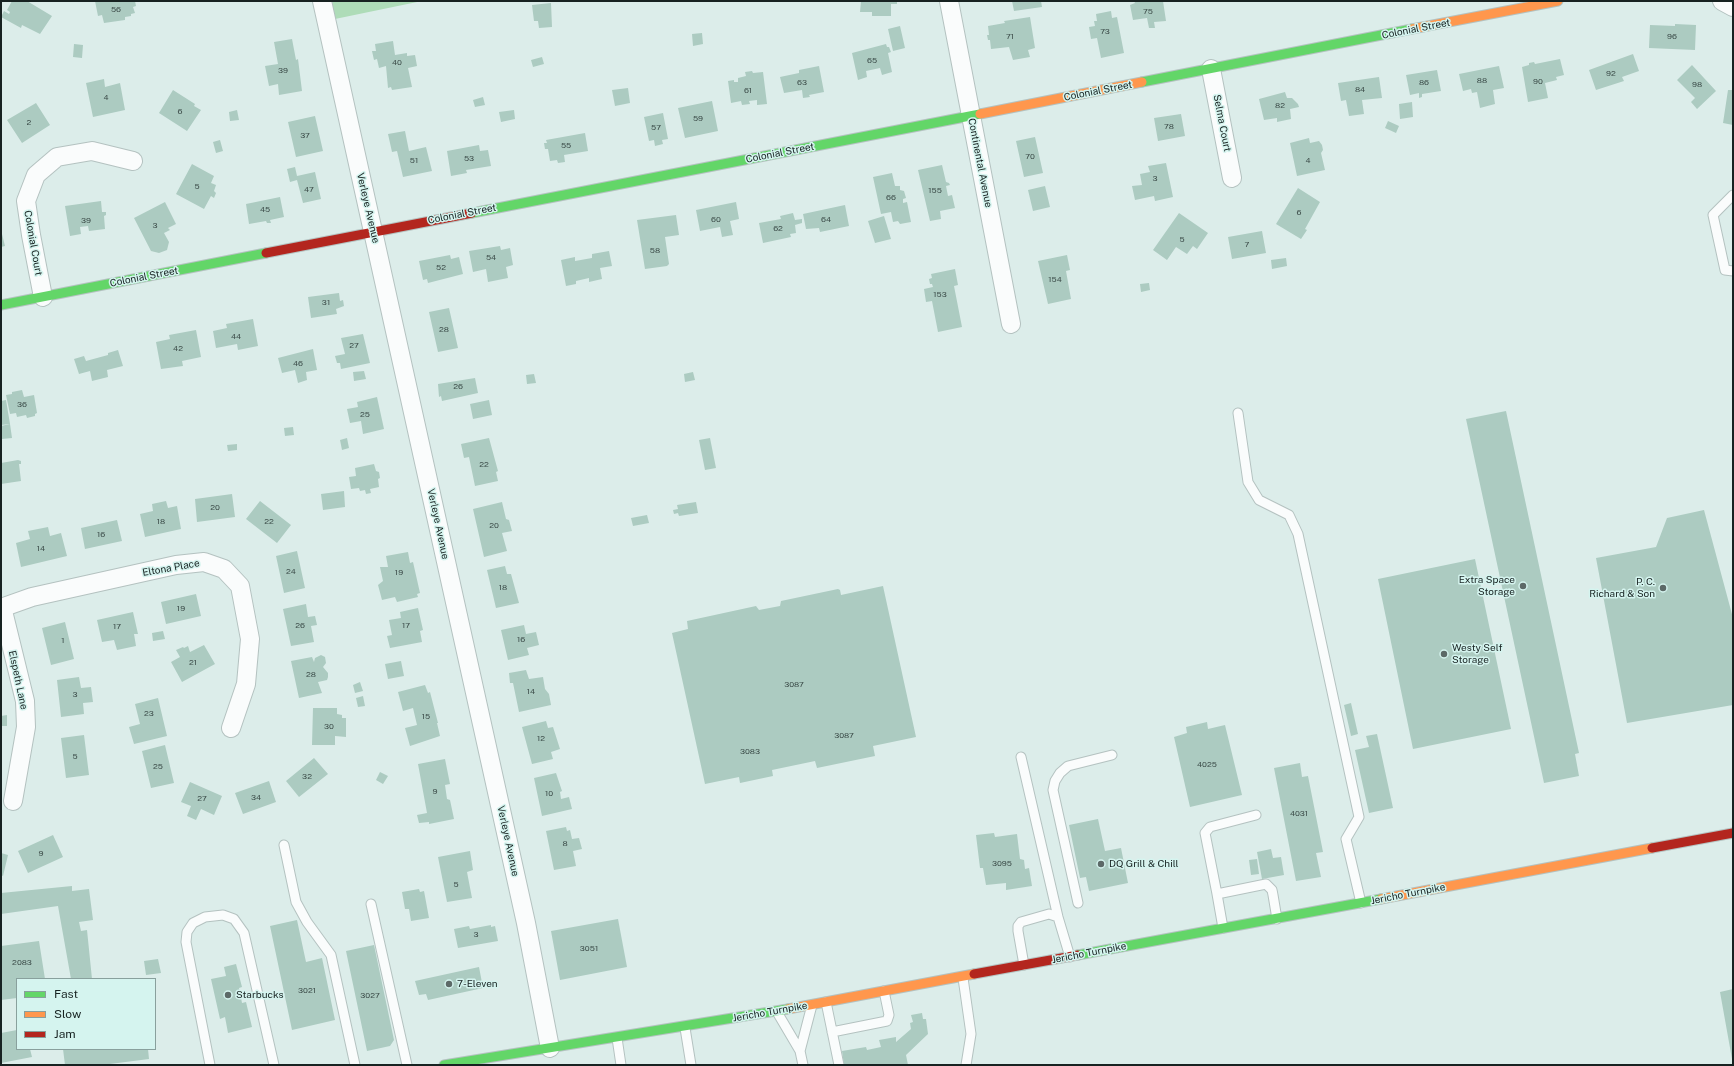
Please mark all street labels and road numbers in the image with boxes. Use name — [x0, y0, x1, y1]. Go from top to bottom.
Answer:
street label: Colonial Street — [1381, 16, 1451, 42]
street label: Colonial Street — [1063, 78, 1133, 104]
street label: Selma Court — [1211, 93, 1233, 153]
street label: Continental Avenue — [965, 117, 995, 209]
street label: Colonial Street — [745, 140, 815, 166]
street label: Verleye Avenue — [354, 172, 382, 244]
street label: Colonial Street — [427, 201, 497, 227]
street label: Colonial Court — [21, 209, 45, 277]
street label: Colonial Street — [109, 264, 179, 290]
street label: Verleye Avenue — [425, 488, 451, 560]
street label: Eltona Place — [142, 557, 200, 579]
street label: Elspeth Lane — [6, 649, 30, 711]
street label: Verleye Avenue — [495, 805, 521, 877]
street label: Jericho Turnpike — [1370, 881, 1446, 907]
street label: Jericho Turnpike — [1051, 940, 1127, 966]
street label: Jericho Turnpike — [732, 1000, 808, 1024]

